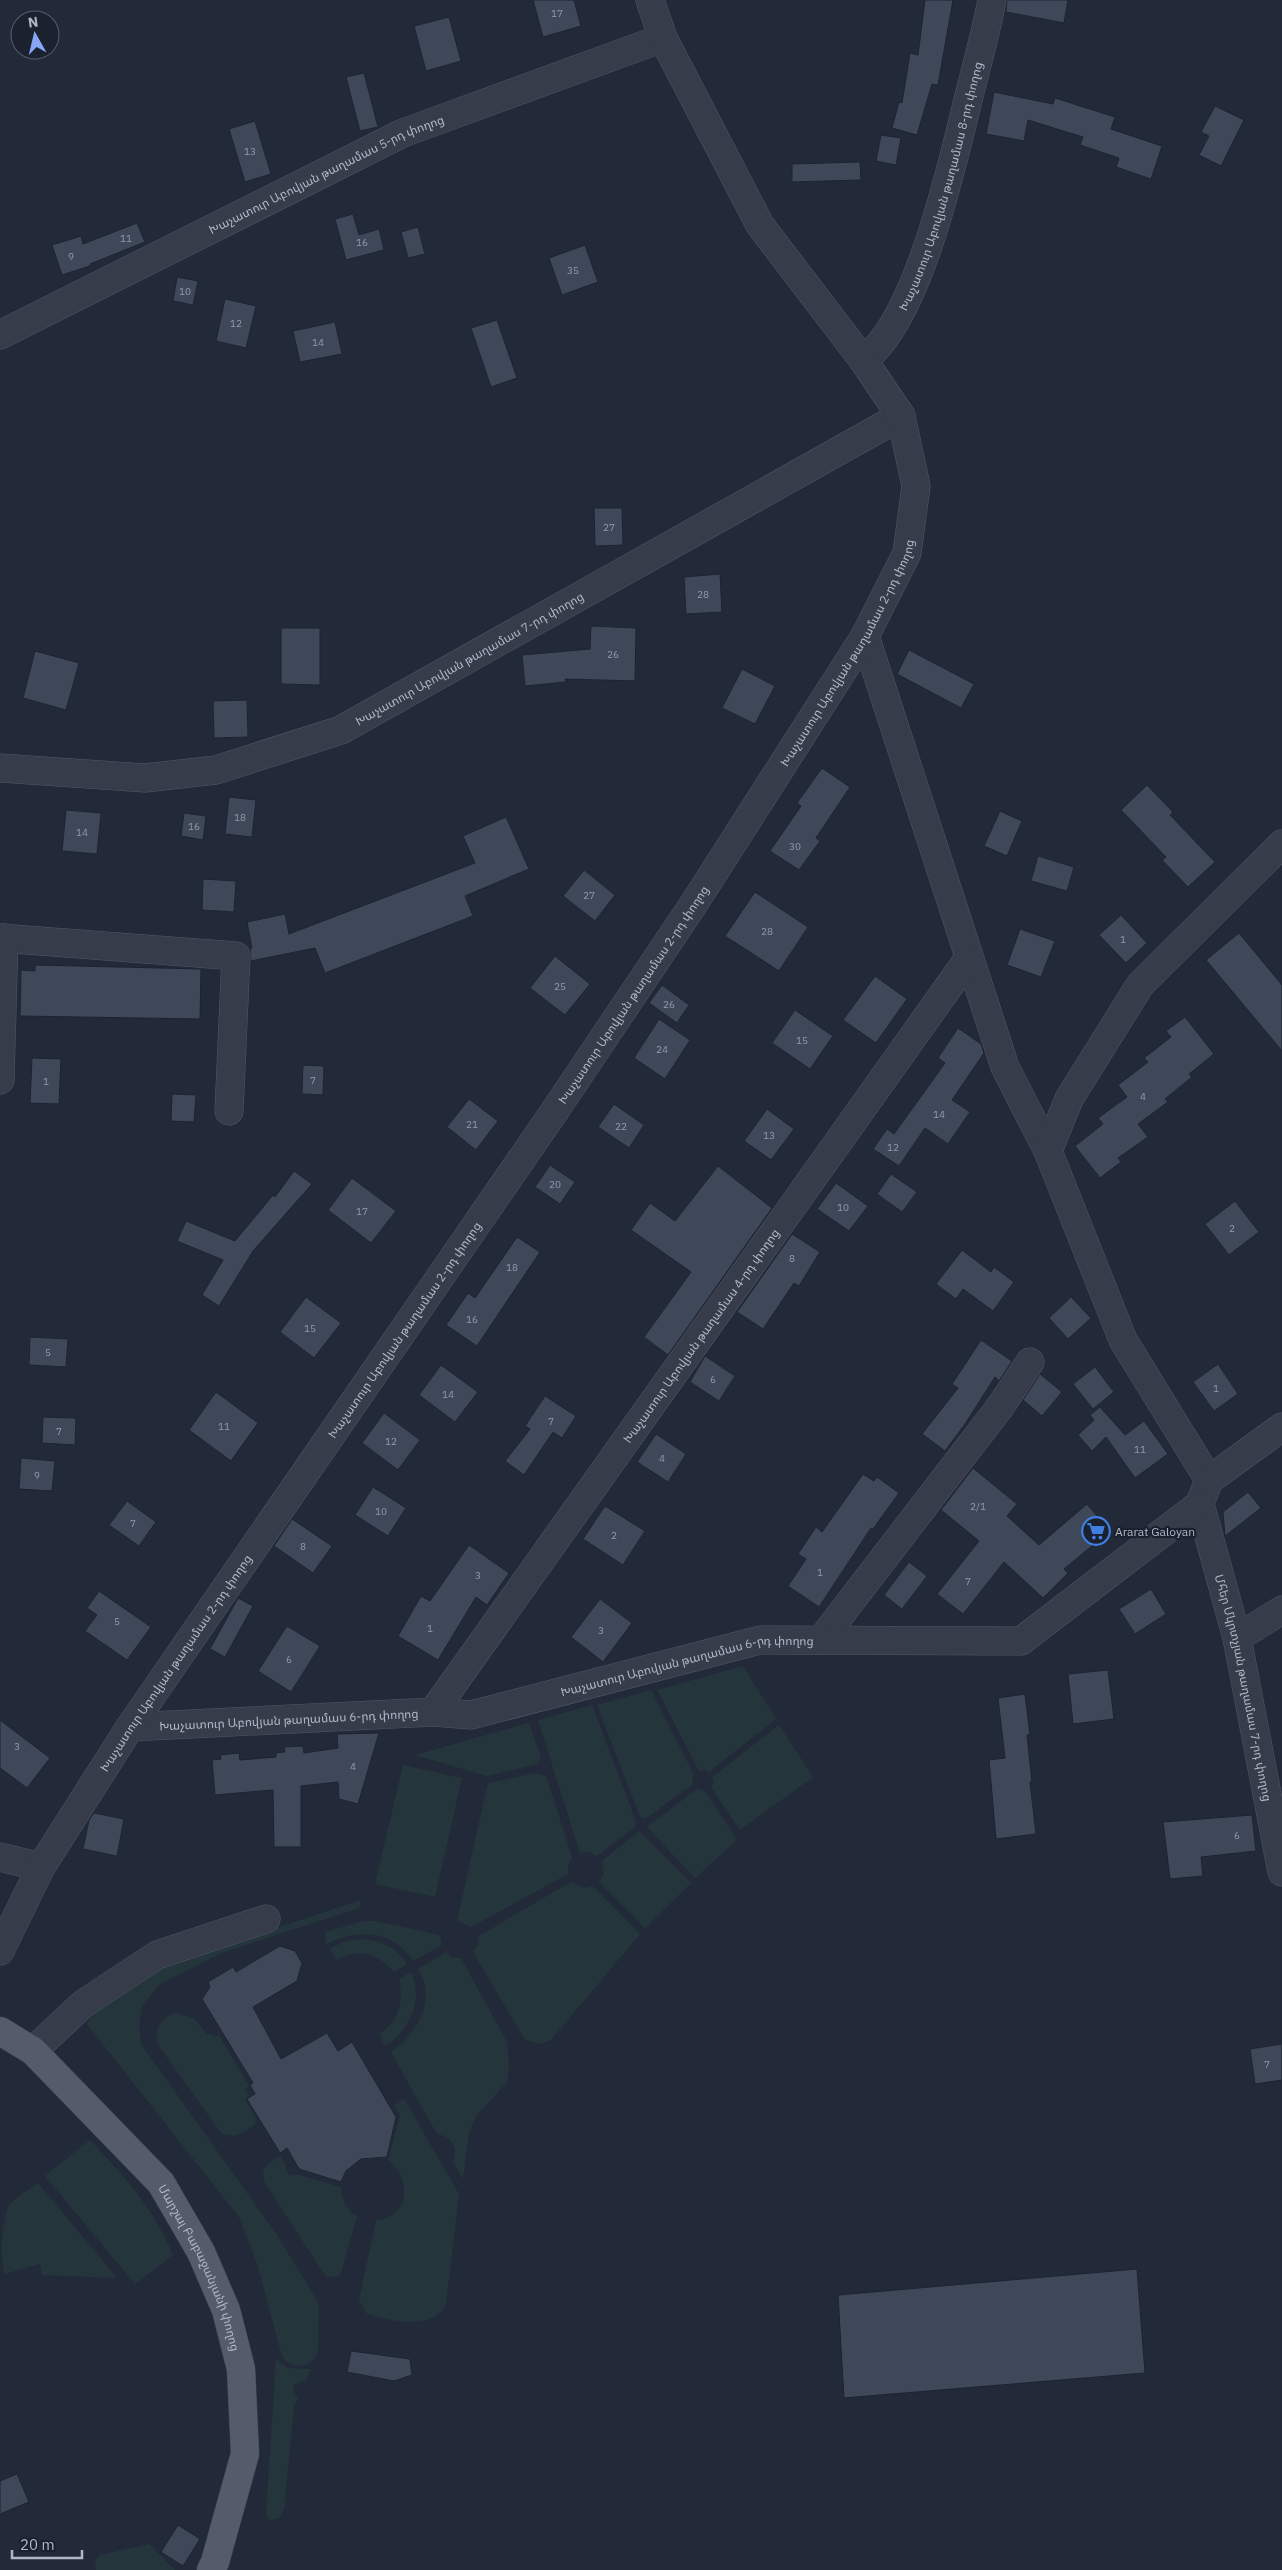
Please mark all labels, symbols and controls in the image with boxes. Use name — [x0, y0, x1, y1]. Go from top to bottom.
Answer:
house number: 17 — [551, 7, 563, 20]
north arrow — [10, 10, 60, 60]
text: N — [27, 13, 39, 32]
street label: Խաչատուր Աբովյան թաղամաս 8-րդ փողոց — [895, 60, 985, 313]
street label: Խաչատուր Աբովյան թաղամաս 5-րդ փողոց — [206, 111, 446, 237]
house number: 13 — [244, 145, 256, 158]
house number: 11 — [120, 232, 132, 245]
house number: 16 — [356, 236, 368, 249]
house number: 9 — [68, 250, 74, 263]
house number: 35 — [567, 264, 579, 277]
house number: 10 — [179, 285, 191, 298]
house number: 12 — [230, 317, 242, 330]
house number: 14 — [312, 336, 324, 349]
house number: 27 — [603, 521, 615, 534]
street label: Խաչատուր Աբովյան թաղամաս 2-րդ փողոց — [776, 538, 916, 769]
street label: Խաչատուր Աբովյան թաղամաս 7-րդ փողոց — [352, 588, 586, 728]
house number: 28 — [697, 588, 709, 601]
house number: 26 — [607, 648, 619, 661]
house number: 18 — [234, 811, 246, 824]
house number: 16 — [188, 820, 200, 833]
house number: 14 — [76, 826, 88, 839]
house number: 30 — [789, 840, 801, 853]
street label: Խաչատուր Աբովյան թաղամաս 2-րդ փողոց — [554, 882, 711, 1106]
house number: 27 — [583, 889, 595, 902]
house number: 28 — [761, 925, 773, 938]
house number: 1 — [1120, 933, 1126, 946]
house number: 25 — [554, 980, 566, 993]
house number: 26 — [663, 998, 675, 1011]
house number: 15 — [796, 1034, 808, 1047]
house number: 24 — [656, 1043, 668, 1056]
house number: 7 — [310, 1074, 316, 1087]
house number: 1 — [43, 1075, 49, 1088]
house number: 4 — [1140, 1090, 1146, 1103]
house number: 14 — [933, 1108, 945, 1121]
house number: 21 — [466, 1118, 478, 1131]
house number: 22 — [615, 1120, 627, 1133]
house number: 13 — [763, 1129, 775, 1142]
house number: 12 — [887, 1141, 899, 1154]
house number: 20 — [549, 1178, 561, 1191]
house number: 10 — [837, 1201, 849, 1214]
house number: 17 — [356, 1205, 368, 1218]
street label: Խաչատուր Աբովյան թաղամաս 2-րդ փողոց — [324, 1219, 484, 1441]
house number: 2 — [1229, 1222, 1235, 1235]
street label: Խաչատուր Աբովյան թաղամաս 4-րդ փողոց — [619, 1225, 782, 1446]
house number: 8 — [789, 1252, 795, 1265]
house number: 18 — [506, 1261, 518, 1274]
house number: 16 — [466, 1313, 478, 1326]
house number: 15 — [304, 1322, 316, 1335]
house number: 5 — [45, 1346, 51, 1359]
house number: 6 — [710, 1373, 716, 1386]
house number: 1 — [1213, 1382, 1219, 1395]
house number: 14 — [442, 1388, 454, 1401]
house number: 7 — [548, 1415, 554, 1428]
house number: 11 — [218, 1420, 230, 1433]
house number: 7 — [56, 1425, 62, 1438]
house number: 12 — [385, 1435, 397, 1448]
house number: 11 — [1134, 1443, 1146, 1456]
house number: 4 — [659, 1452, 665, 1465]
house number: 9 — [34, 1469, 40, 1482]
house number: 2/1 — [970, 1500, 986, 1513]
house number: 10 — [375, 1505, 387, 1518]
supermarket icon: Ararat Galoyan — [1081, 1516, 1111, 1546]
house number: 7 — [130, 1517, 136, 1530]
place label: Ararat Galoyan — [1115, 1524, 1195, 1539]
house number: 2 — [611, 1529, 617, 1542]
house number: 8 — [300, 1540, 306, 1553]
street label: Խաչատուր Աբովյան թաղամաս 2-րդ փողոց — [96, 1551, 254, 1774]
house number: 1 — [817, 1566, 823, 1579]
house number: 3 — [475, 1569, 481, 1582]
street label: Մհեր Մկրտչյան թաղամաս 7-րդ փողոց — [1212, 1572, 1276, 1802]
house number: 7 — [965, 1575, 971, 1588]
house number: 5 — [114, 1615, 120, 1628]
house number: 1 — [427, 1622, 433, 1635]
house number: 3 — [598, 1624, 604, 1637]
street label: Խաչատուր Աբովյան թաղամաս 6-րդ փողոց — [559, 1632, 814, 1699]
house number: 6 — [286, 1653, 292, 1666]
street label: Խաչատուր Աբովյան թաղամաս 6-րդ փողոց — [159, 1705, 419, 1733]
house number: 3 — [14, 1740, 20, 1753]
house number: 4 — [350, 1760, 356, 1773]
house number: 6 — [1234, 1829, 1240, 1842]
house number: 7 — [1264, 2058, 1270, 2071]
street label: Մարշալ Բաբաջանյանի փողոց — [156, 2181, 244, 2353]
scale bar — [12, 2528, 82, 2560]
text: 20 m — [20, 2535, 55, 2554]

